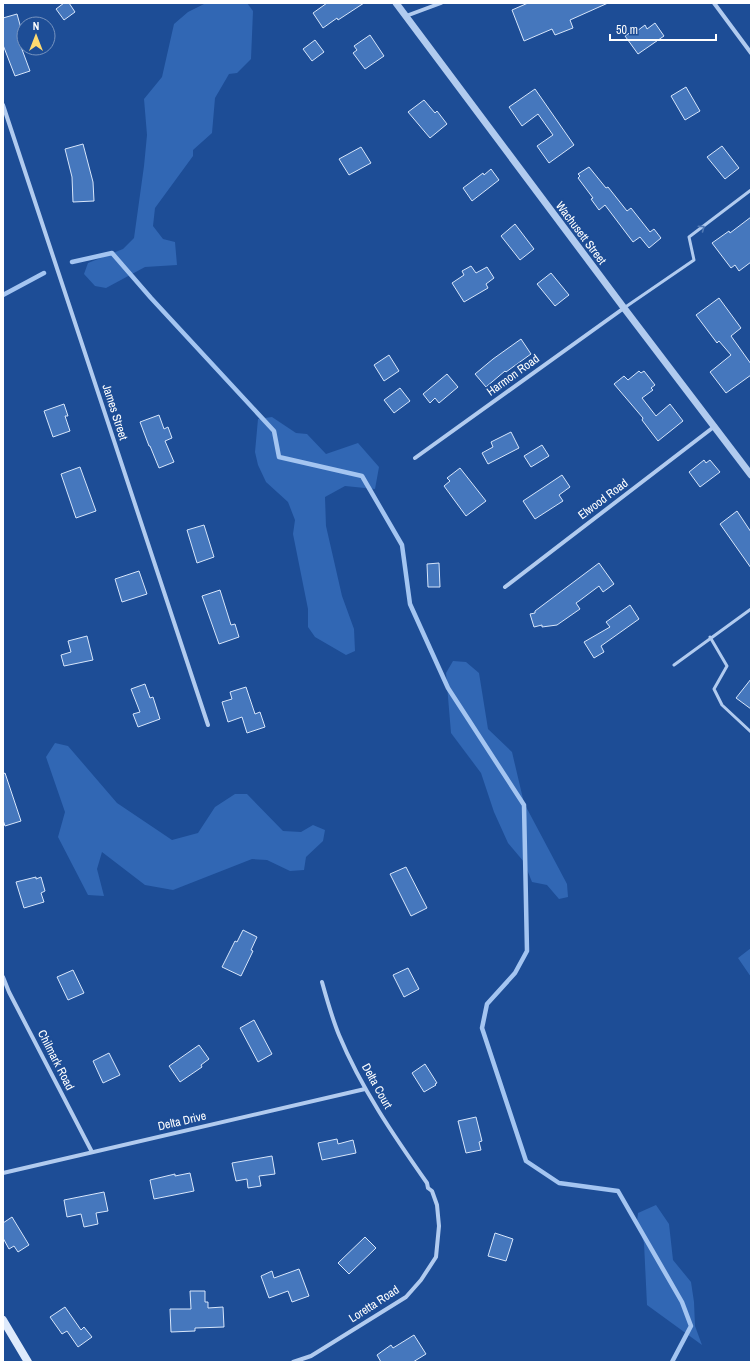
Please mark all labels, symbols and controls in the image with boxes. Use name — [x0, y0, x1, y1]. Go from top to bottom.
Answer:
north arrow — [16, 16, 56, 56]
scale bar — [610, 16, 716, 42]
text: N — [33, 19, 39, 33]
text: 50 m — [616, 22, 638, 38]
street label: Wachusett Street — [552, 198, 610, 268]
one-way arrow — [697, 225, 704, 232]
street label: Harmon Road — [484, 351, 542, 399]
street label: James Street — [98, 382, 132, 442]
street label: Elwood Road — [575, 475, 631, 523]
street label: Chilmark Road — [34, 1027, 78, 1093]
street label: Delta Court — [358, 1060, 396, 1112]
street label: Delta Drive — [156, 1108, 208, 1134]
street label: Loretta Road — [346, 1282, 402, 1326]

